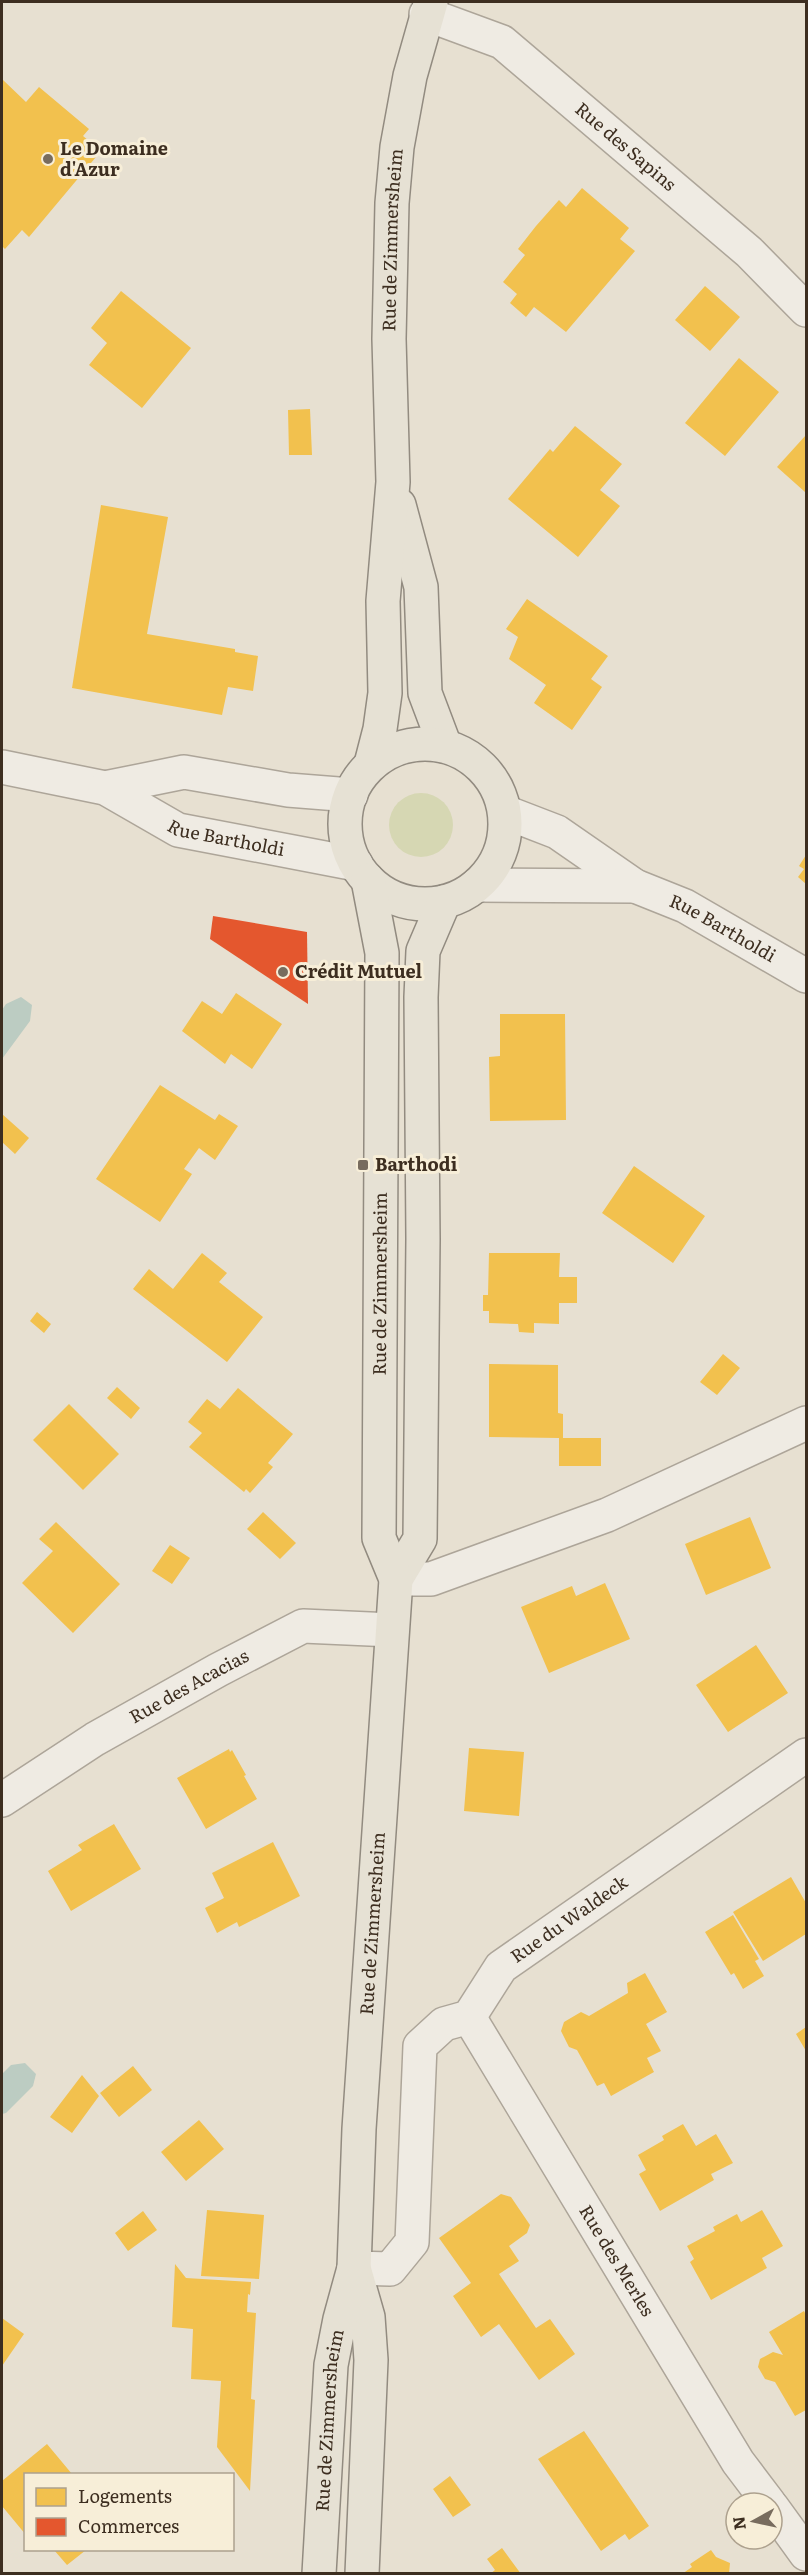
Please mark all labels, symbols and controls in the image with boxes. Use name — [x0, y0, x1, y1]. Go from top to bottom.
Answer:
street label: Rue des Sapins — [570, 95, 683, 197]
place label: Le Domaine d'Azur — [60, 134, 168, 182]
street label: Rue de Zimmersheim — [374, 147, 409, 332]
marker: Le Domaine d'Azur — [41, 152, 55, 166]
street label: Rue Bartholdi — [163, 812, 287, 862]
street label: Rue Bartholdi — [666, 886, 782, 968]
place label: Crédit Mutuel — [295, 957, 423, 984]
marker: Crédit Mutuel — [276, 965, 290, 979]
place label: Barthodi — [375, 1150, 458, 1177]
marker: Barthodi — [356, 1158, 370, 1172]
street label: Rue de Zimmersheim — [365, 1192, 393, 1376]
street label: Rue des Acacias — [124, 1641, 253, 1729]
street label: Rue de Zimmersheim — [352, 1831, 391, 2016]
street label: Rue du Waldeck — [504, 1867, 633, 1969]
street label: Rue des Merles — [573, 2199, 662, 2321]
street label: Rue de Zimmersheim — [308, 2326, 350, 2512]
legend — [24, 2473, 234, 2551]
text: Logements — [78, 2482, 172, 2509]
north arrow — [724, 2491, 784, 2551]
text: Commerces — [78, 2512, 179, 2539]
text: N — [725, 2515, 751, 2532]

